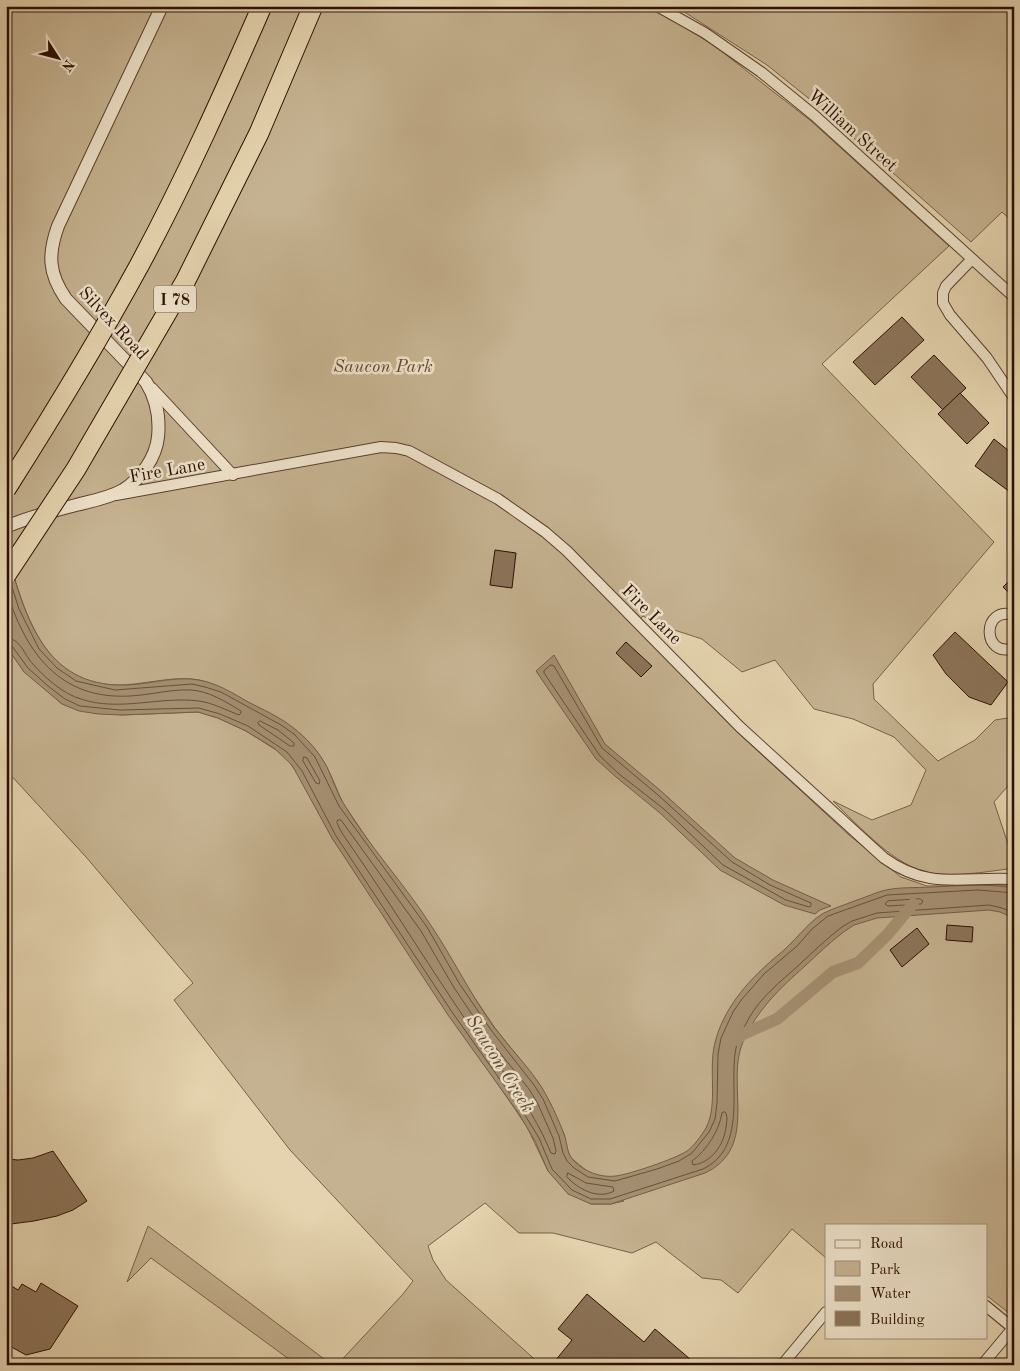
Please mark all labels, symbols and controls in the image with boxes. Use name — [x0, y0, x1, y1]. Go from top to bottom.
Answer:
north arrow — [32, 32, 82, 82]
text: N — [59, 57, 77, 74]
street label: William Street — [804, 86, 901, 176]
street label: Silvex Road — [75, 284, 151, 364]
road number: I 78 — [154, 286, 196, 312]
park label: Saucon Park — [333, 358, 433, 376]
street label: Fire Lane — [128, 455, 206, 487]
street label: Fire Lane — [618, 581, 685, 648]
water label: Saucon Creek — [461, 1012, 537, 1117]
legend — [825, 1224, 988, 1338]
text: Road — [870, 1237, 904, 1252]
text: Park — [870, 1263, 901, 1278]
text: Water — [870, 1287, 911, 1302]
text: Building — [870, 1313, 925, 1328]

